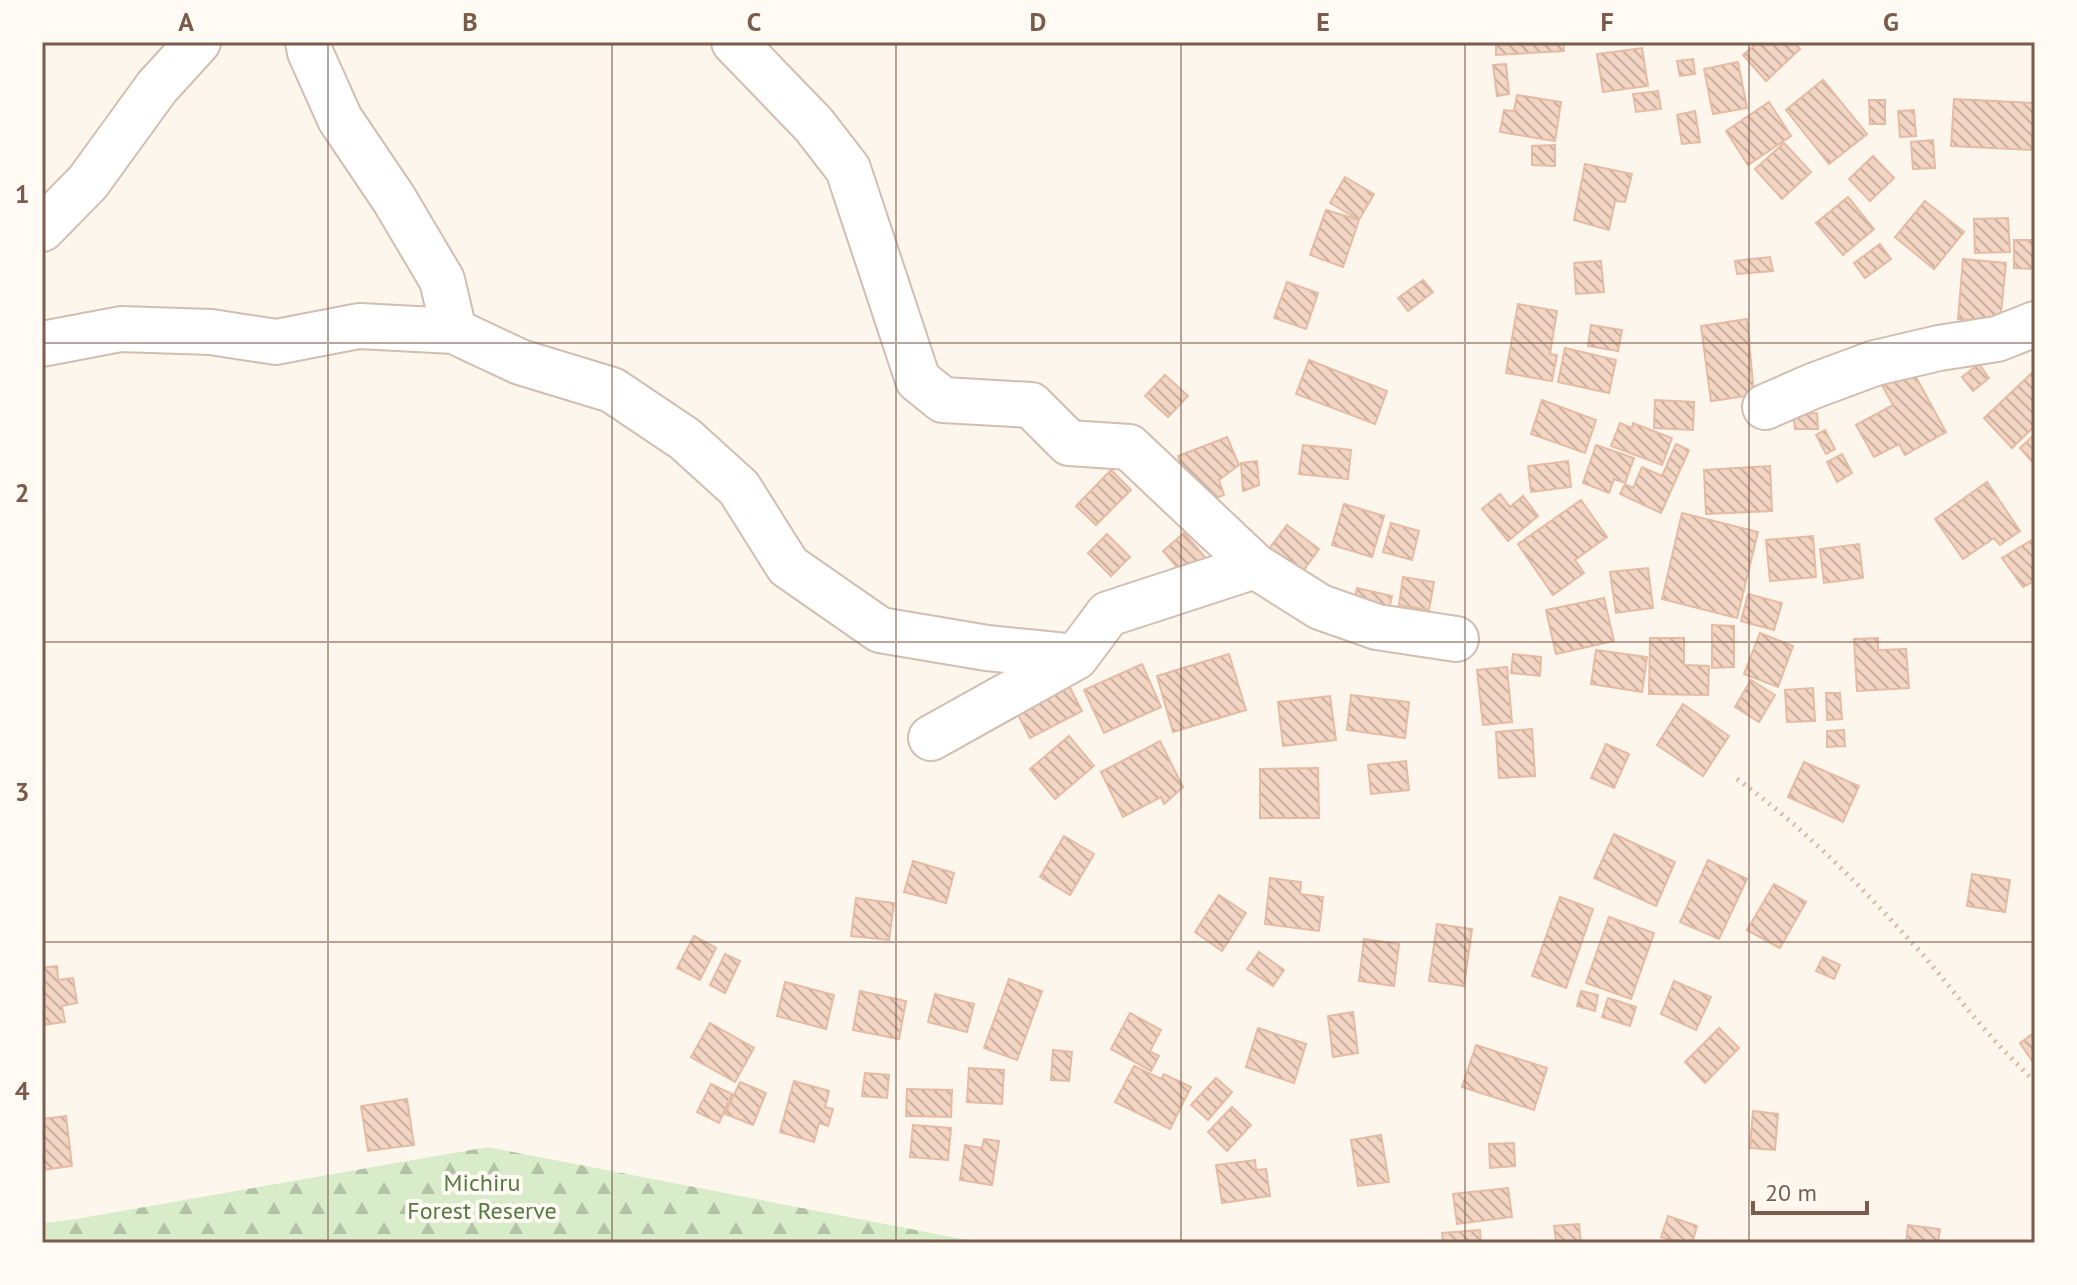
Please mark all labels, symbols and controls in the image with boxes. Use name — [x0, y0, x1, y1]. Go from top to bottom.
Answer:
text: A — [178, 5, 194, 38]
text: B — [462, 5, 478, 38]
text: C — [747, 5, 761, 38]
text: D — [1030, 5, 1046, 38]
text: E — [1316, 5, 1330, 38]
text: F — [1600, 5, 1614, 38]
text: G — [1883, 5, 1899, 38]
text: 1 — [15, 177, 29, 210]
text: 2 — [15, 476, 29, 509]
text: 3 — [15, 775, 29, 808]
text: 4 — [15, 1074, 30, 1107]
scale bar — [1753, 1165, 1867, 1215]
park label: Michiru Forest Reserve — [407, 1167, 557, 1226]
text: 20 m — [1765, 1177, 1817, 1208]

